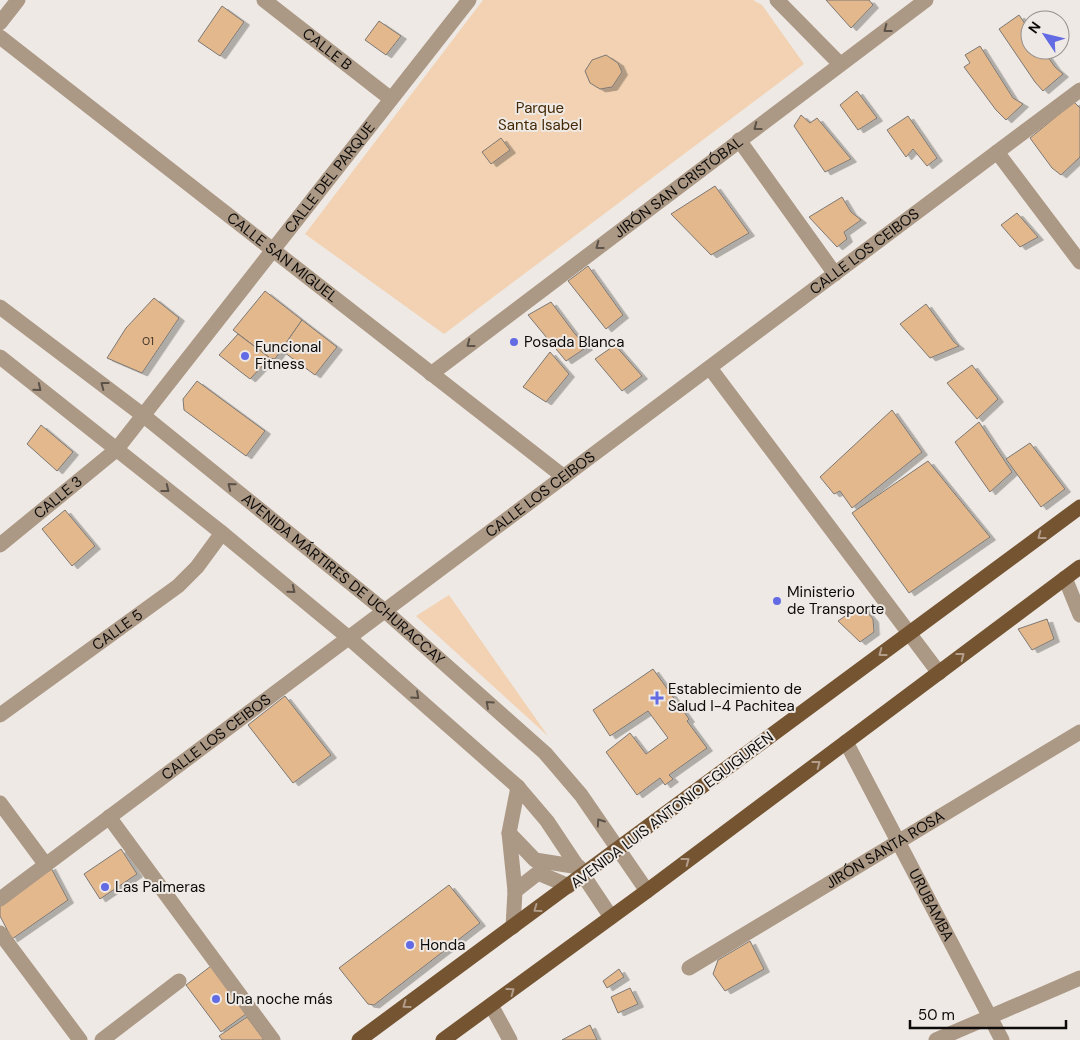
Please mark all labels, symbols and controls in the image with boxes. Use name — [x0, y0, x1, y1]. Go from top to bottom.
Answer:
north arrow — [1020, 10, 1070, 60]
text: N — [1024, 18, 1045, 37]
street label: CALLE B — [298, 24, 356, 75]
one-way arrow — [884, 24, 893, 32]
park label: Parque Santa Isabel — [498, 98, 582, 135]
street label: CALLE DEL PARQUE — [280, 118, 379, 237]
one-way arrow — [753, 121, 763, 130]
street label: JIRÓN SAN CRISTÓBAL — [610, 132, 747, 242]
street label: CALLE LOS CEIBOS — [805, 204, 924, 299]
street label: CALLE SAN MIGUEL — [223, 208, 342, 307]
one-way arrow — [595, 240, 605, 249]
place label: Posada Blanca — [524, 332, 624, 352]
house number: 01 — [142, 333, 154, 349]
marker: Posada Blanca — [508, 336, 520, 348]
place label: Funcional Fitness — [255, 337, 321, 374]
one-way arrow — [466, 338, 476, 347]
marker: Funcional Fitness — [239, 350, 251, 362]
one-way arrow — [32, 382, 41, 390]
one-way arrow — [101, 383, 110, 391]
street label: CALLE LOS CEIBOS — [481, 447, 599, 542]
street label: CALLE 3 — [29, 471, 87, 523]
one-way arrow — [160, 483, 169, 492]
one-way arrow — [228, 484, 237, 492]
street label: AVENIDA MÁRTIRES DE UCHURACCAY — [237, 489, 449, 670]
one-way arrow — [1037, 530, 1047, 539]
place label: Ministerio de Transporte — [787, 582, 884, 619]
one-way arrow — [286, 585, 295, 593]
marker: Ministerio de Transporte — [771, 595, 783, 607]
street label: CALLE 5 — [88, 605, 147, 655]
one-way arrow — [879, 648, 888, 656]
one-way arrow — [955, 653, 965, 662]
place label: Establecimiento de Salud I-4 Pachitea — [668, 679, 802, 716]
street label: CALLE LOS CEIBOS — [157, 689, 275, 785]
one-way arrow — [410, 690, 419, 699]
marker: Establecimiento de Salud I-4 Pachitea — [650, 691, 664, 705]
one-way arrow — [485, 700, 494, 709]
street label: AVENIDA LUIS ANTONIO EGUIGUREN — [566, 727, 778, 893]
one-way arrow — [811, 761, 821, 770]
street label: JIRÓN SANTA ROSA — [822, 806, 948, 893]
one-way arrow — [597, 818, 606, 828]
one-way arrow — [680, 859, 689, 867]
street label: URUBAMBA — [904, 865, 959, 945]
place label: Las Palmeras — [115, 877, 206, 897]
marker: Las Palmeras — [99, 881, 111, 893]
one-way arrow — [533, 903, 543, 912]
place label: Honda — [420, 935, 465, 955]
marker: Honda — [404, 939, 416, 951]
one-way arrow — [505, 988, 514, 996]
place label: Una noche más — [226, 989, 333, 1009]
marker: Una noche más — [210, 993, 222, 1005]
scale bar — [910, 998, 1066, 1030]
one-way arrow — [403, 999, 412, 1008]
text: 50 m — [918, 1005, 955, 1025]

